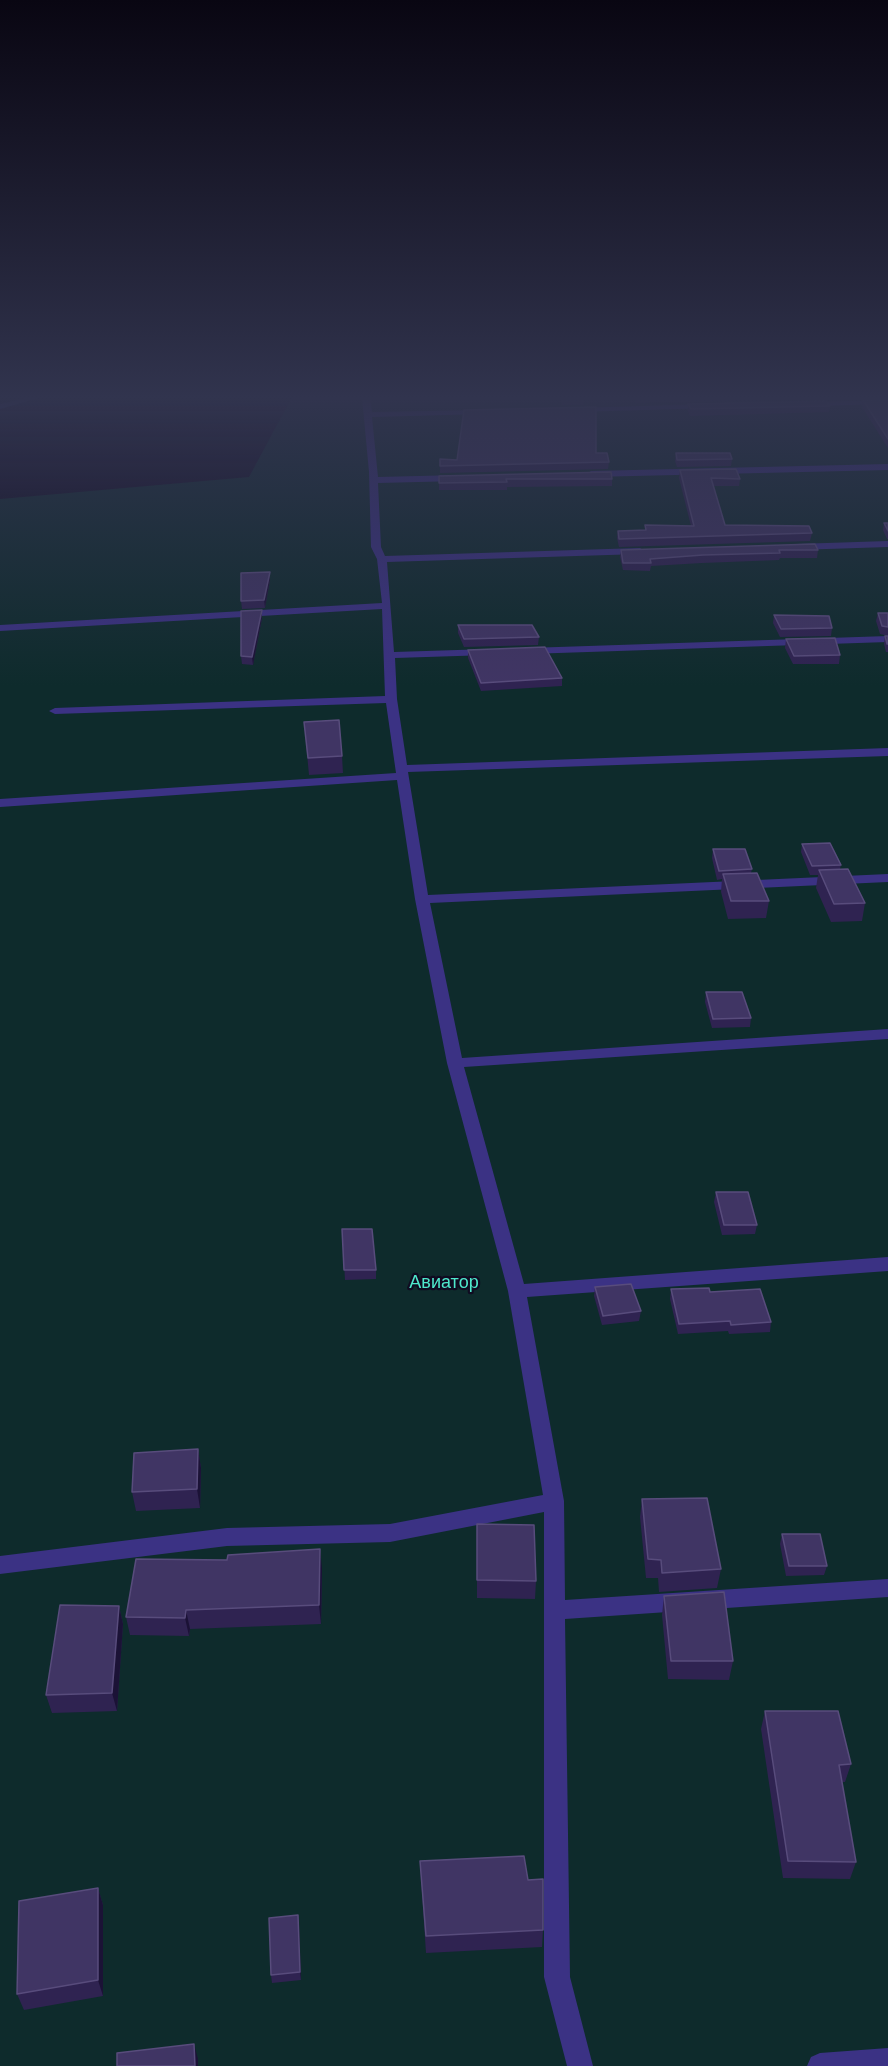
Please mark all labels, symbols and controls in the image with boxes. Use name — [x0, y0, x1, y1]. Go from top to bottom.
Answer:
park label: Авиатор — [409, 1272, 479, 1294]

